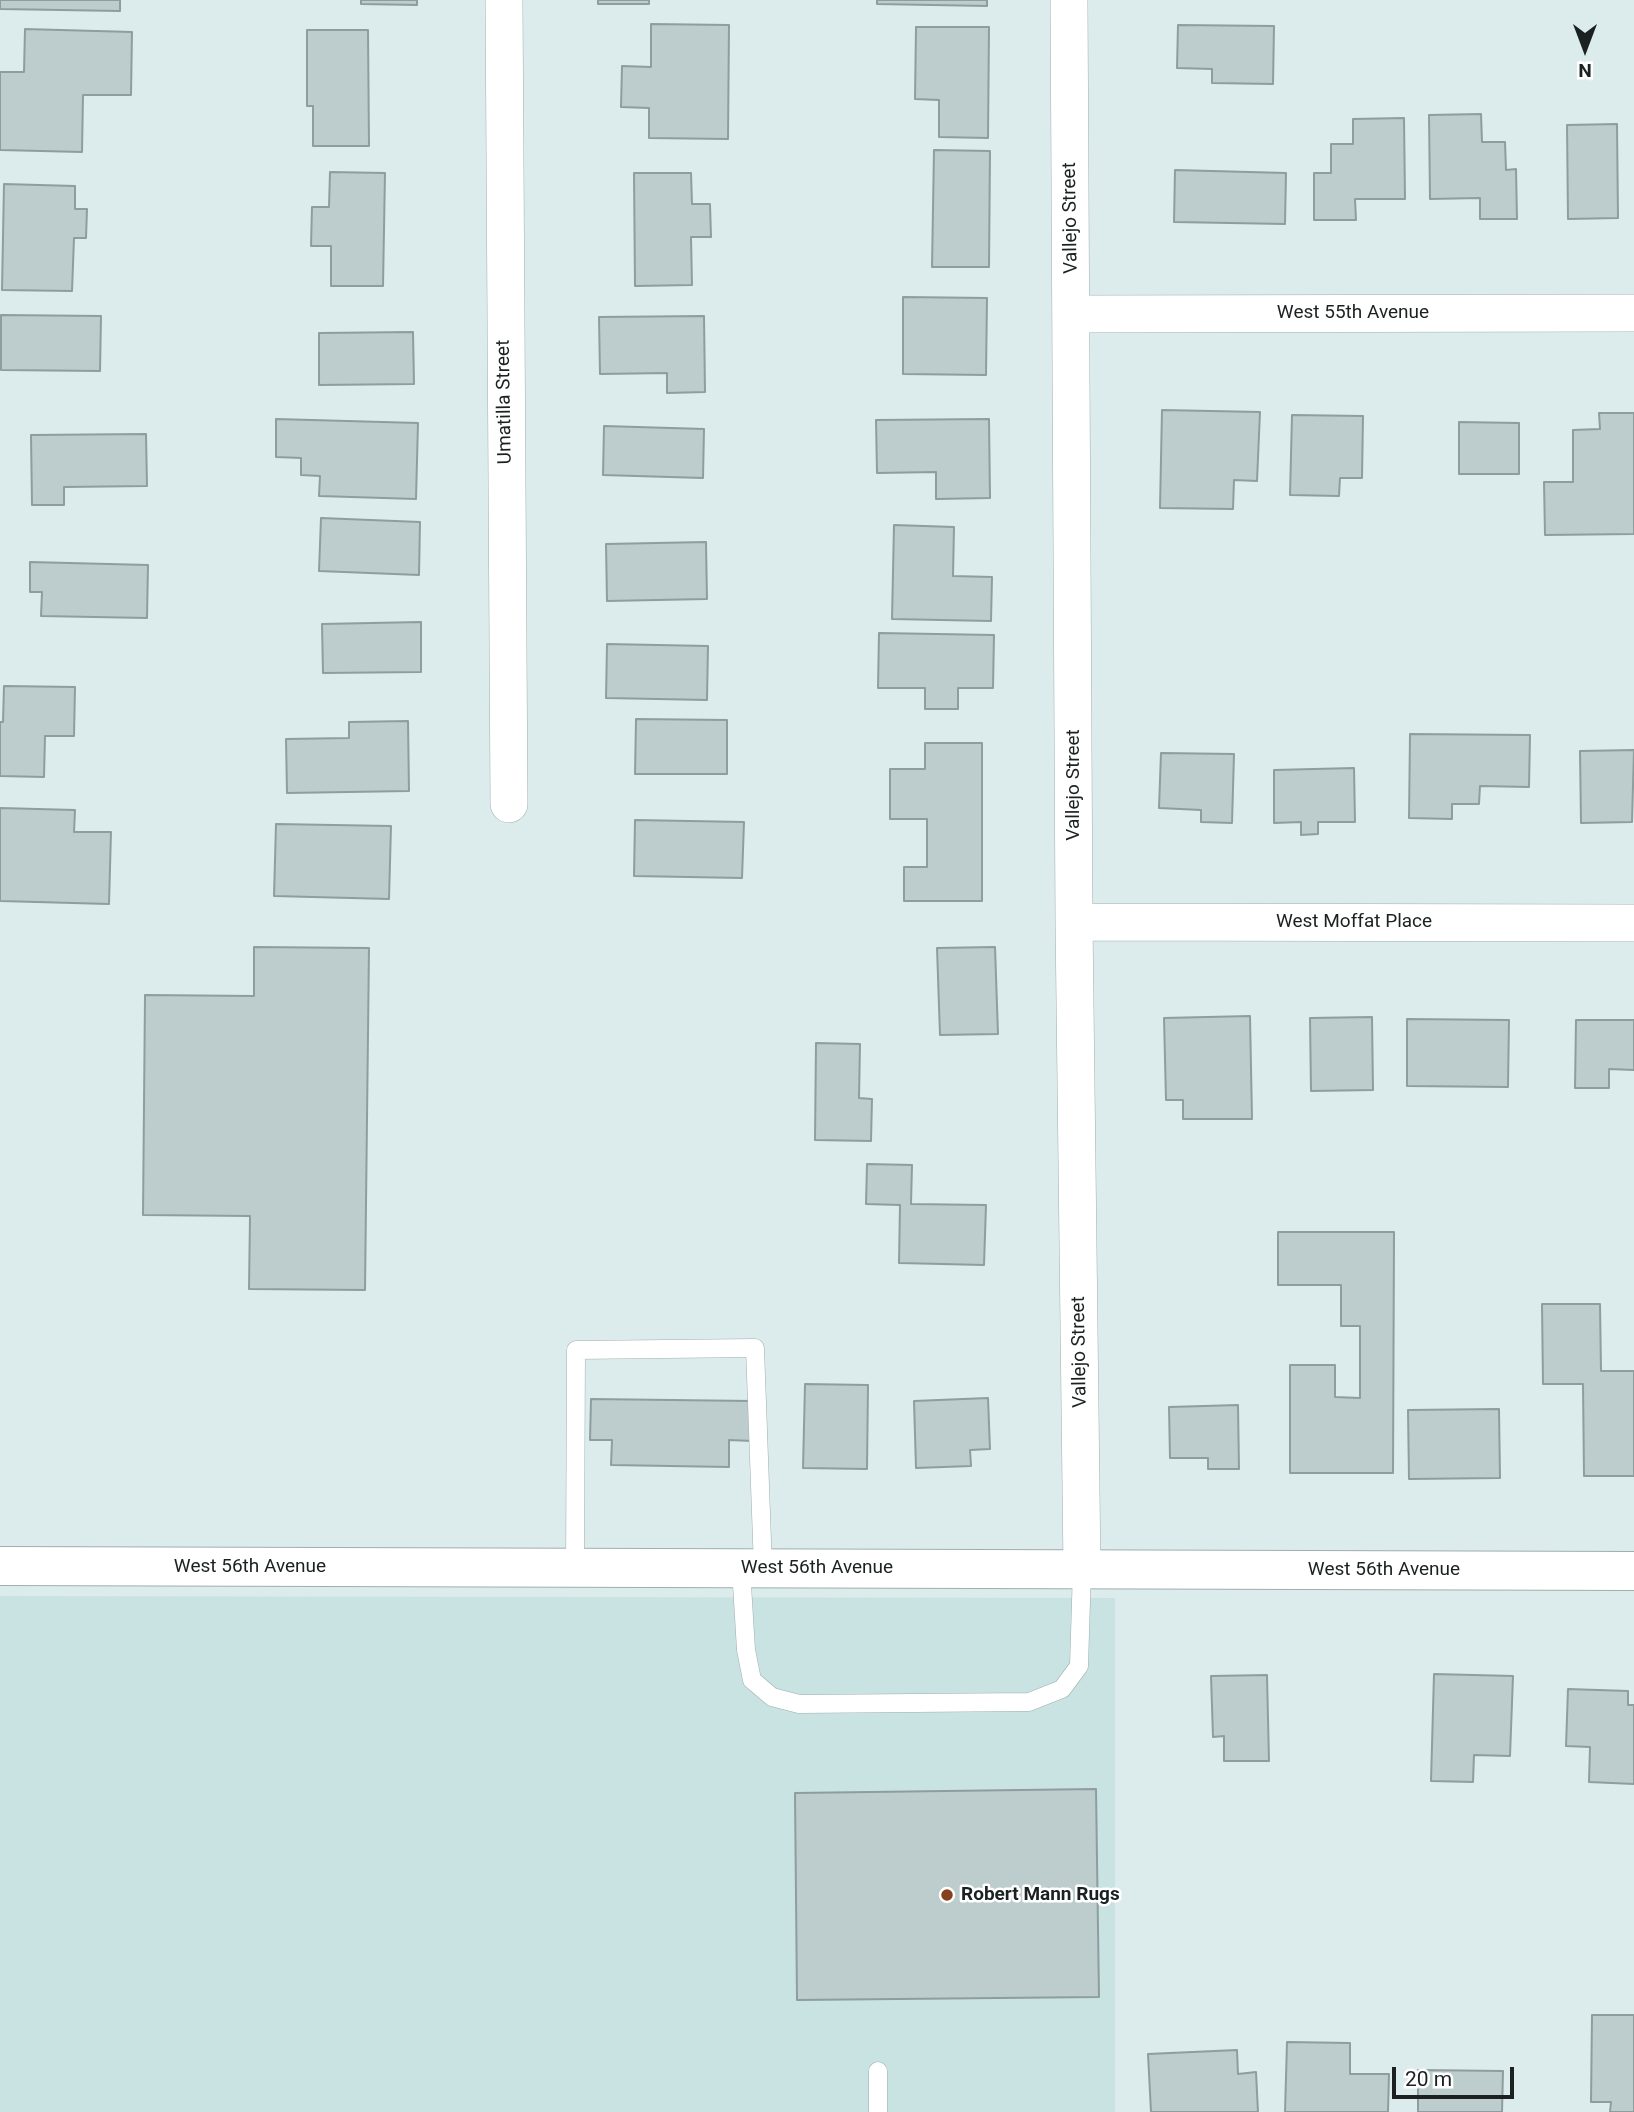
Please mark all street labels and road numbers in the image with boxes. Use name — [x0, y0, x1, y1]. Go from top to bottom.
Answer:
street label: Vallejo Street — [1059, 162, 1083, 274]
street label: West 55th Avenue — [1277, 302, 1429, 324]
street label: Umatilla Street — [493, 340, 517, 464]
street label: Vallejo Street — [1063, 729, 1085, 841]
street label: West Moffat Place — [1276, 911, 1432, 933]
street label: Vallejo Street — [1068, 1296, 1092, 1408]
street label: West 56th Avenue — [174, 1556, 326, 1578]
street label: West 56th Avenue — [741, 1557, 893, 1579]
street label: West 56th Avenue — [1308, 1559, 1460, 1581]

